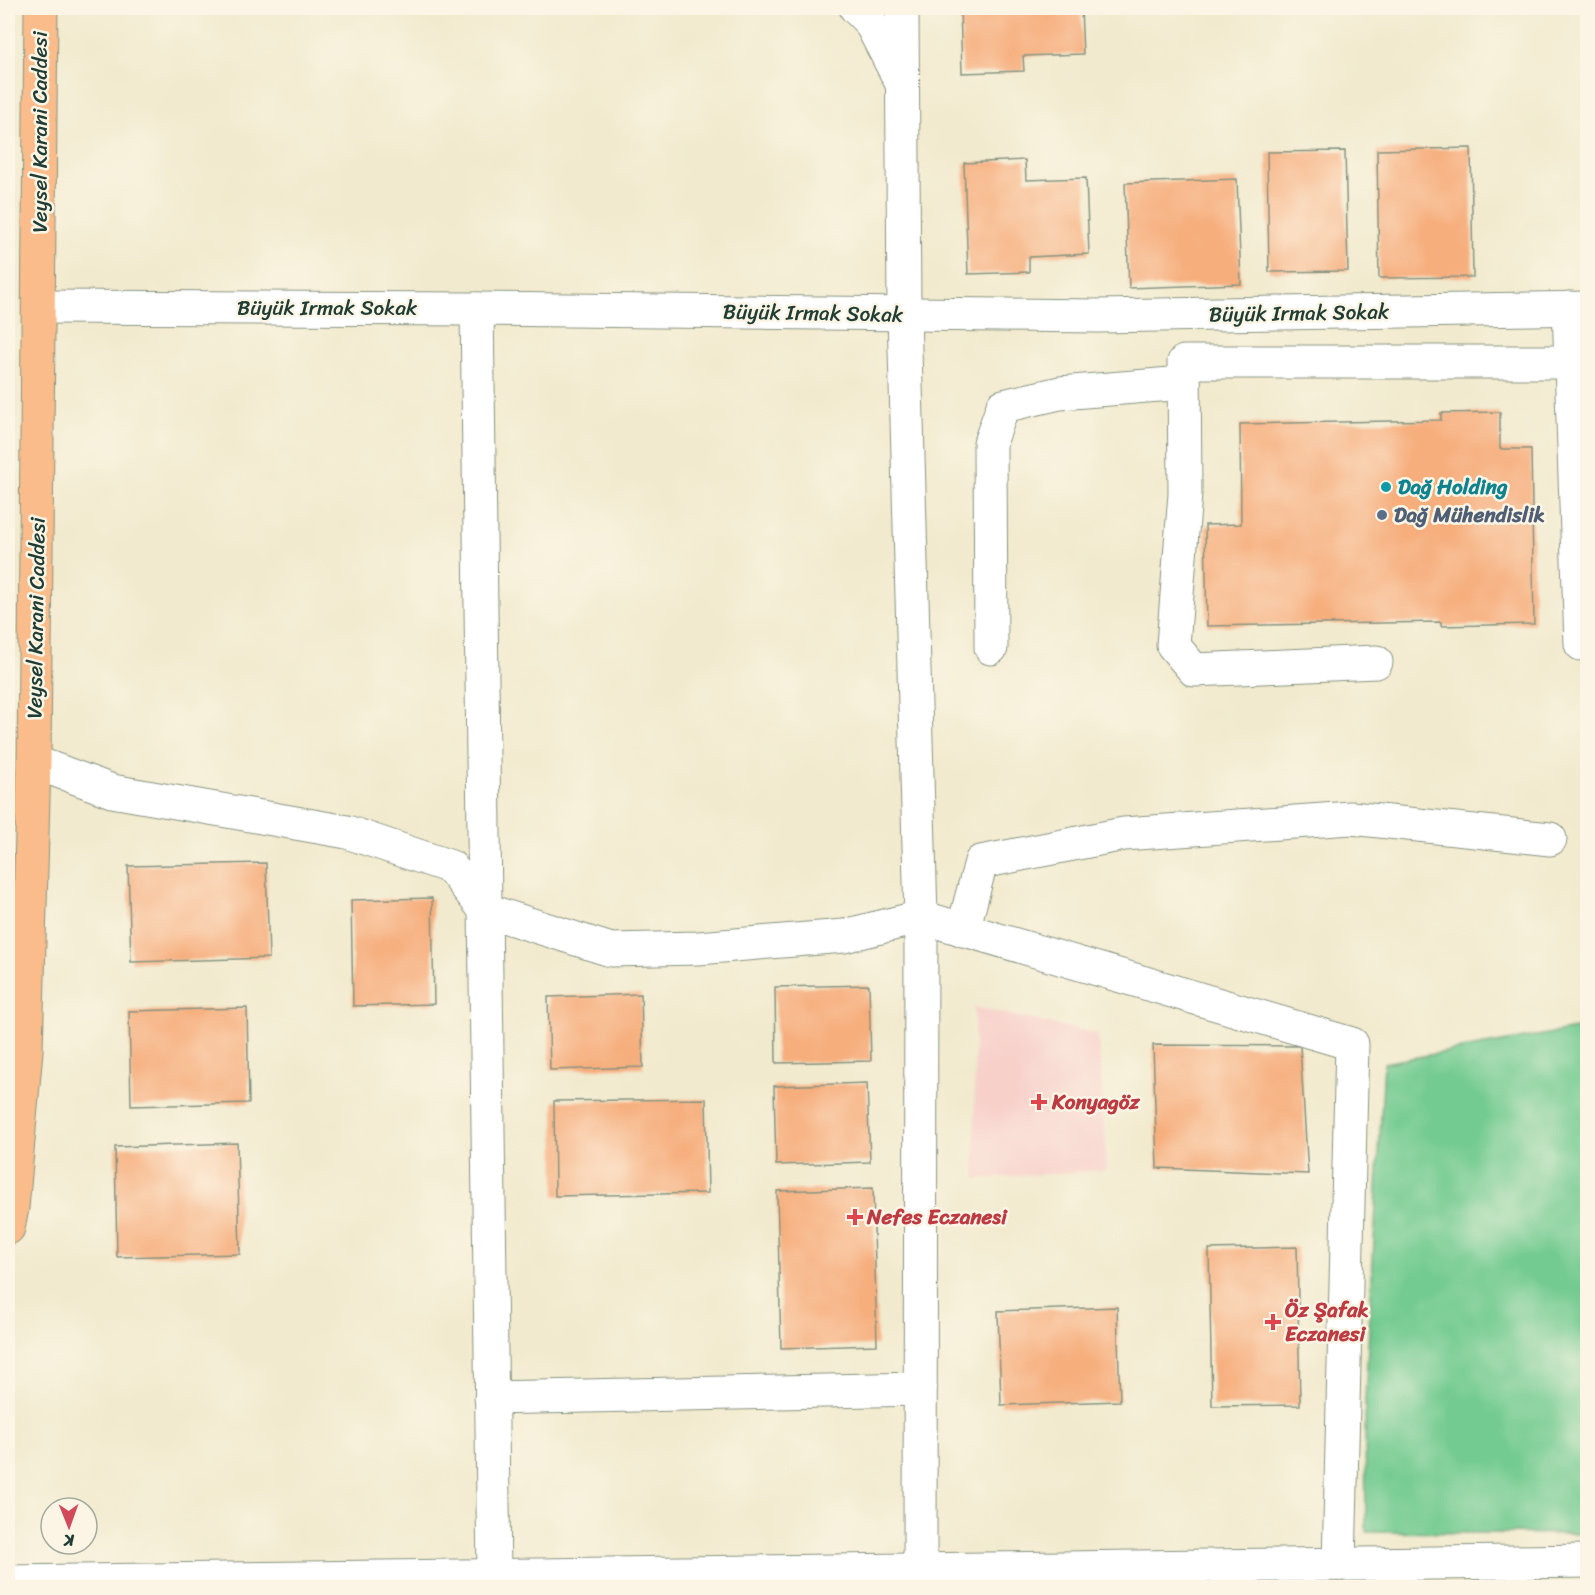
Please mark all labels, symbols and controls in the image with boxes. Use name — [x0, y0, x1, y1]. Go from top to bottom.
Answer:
street label: Veysel Karani Caddesi — [21, 30, 59, 233]
street label: Büyük Irmak Sokak — [237, 289, 418, 327]
street label: Büyük Irmak Sokak — [723, 292, 904, 334]
street label: Büyük Irmak Sokak — [1209, 292, 1390, 334]
place label: Dağ Holding — [1398, 468, 1508, 506]
marker: Dağ Holding — [1379, 480, 1393, 494]
place label: Dağ Mühendislik — [1394, 496, 1545, 534]
marker: Dağ Mühendislik — [1375, 508, 1389, 522]
street label: Veysel Karani Caddesi — [15, 516, 57, 719]
place label: Konyagöz — [1051, 1083, 1140, 1121]
marker: Konyagöz — [1030, 1093, 1048, 1111]
place label: Nefes Eczanesi — [866, 1198, 1008, 1236]
marker: Nefes Eczanesi — [848, 1210, 862, 1224]
place label: Öz Şafak Eczanesi — [1285, 1291, 1369, 1353]
marker: Öz Şafak Eczanesi — [1266, 1315, 1280, 1329]
north arrow — [39, 1496, 99, 1556]
text: K — [63, 1526, 75, 1555]

